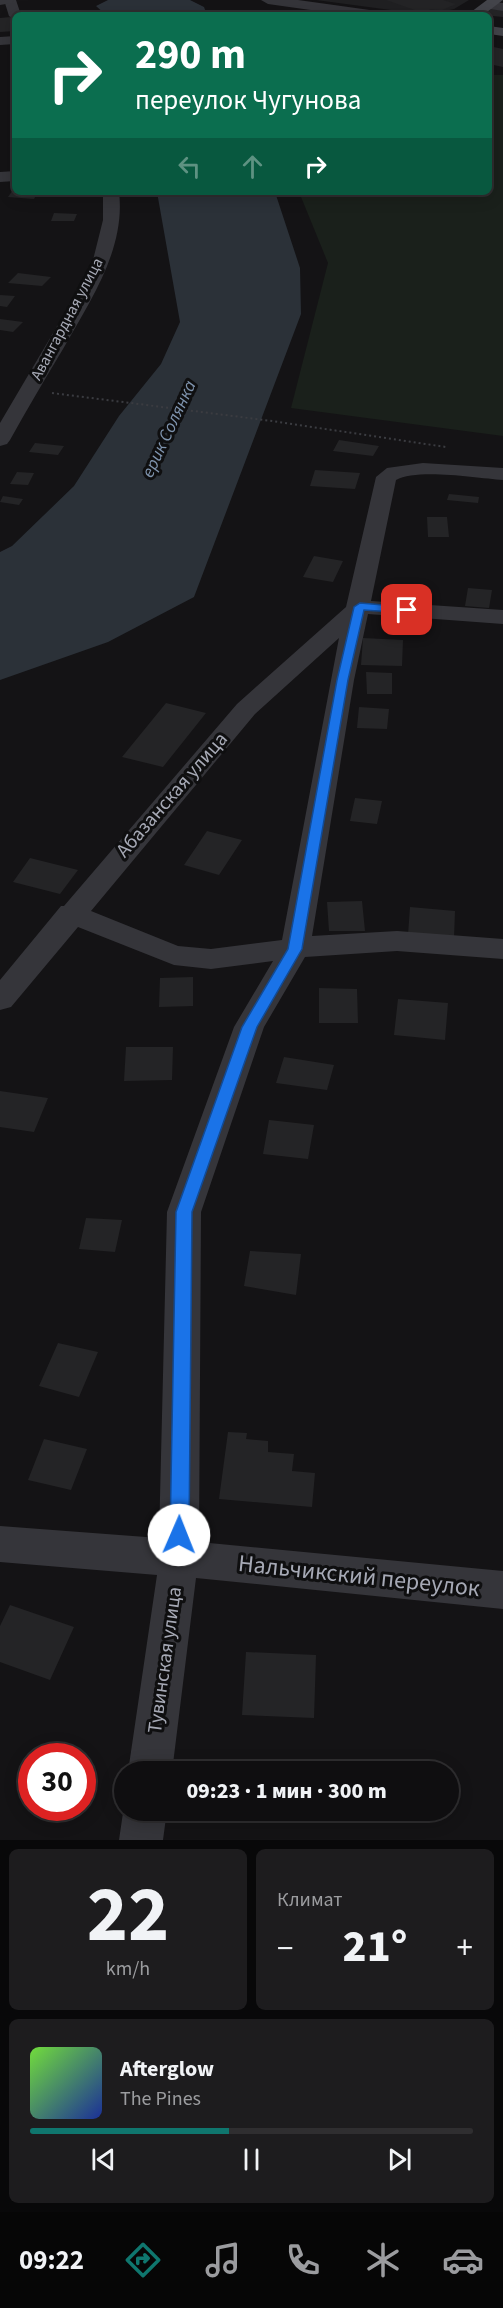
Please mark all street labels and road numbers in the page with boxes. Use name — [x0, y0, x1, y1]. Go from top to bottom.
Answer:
street label: Авангардная улица — [25, 254, 109, 384]
street label: Абазанская улица — [110, 726, 234, 864]
street label: Нальчикский переулок — [236, 1546, 482, 1606]
street label: Тувинская улица — [141, 1585, 189, 1735]

